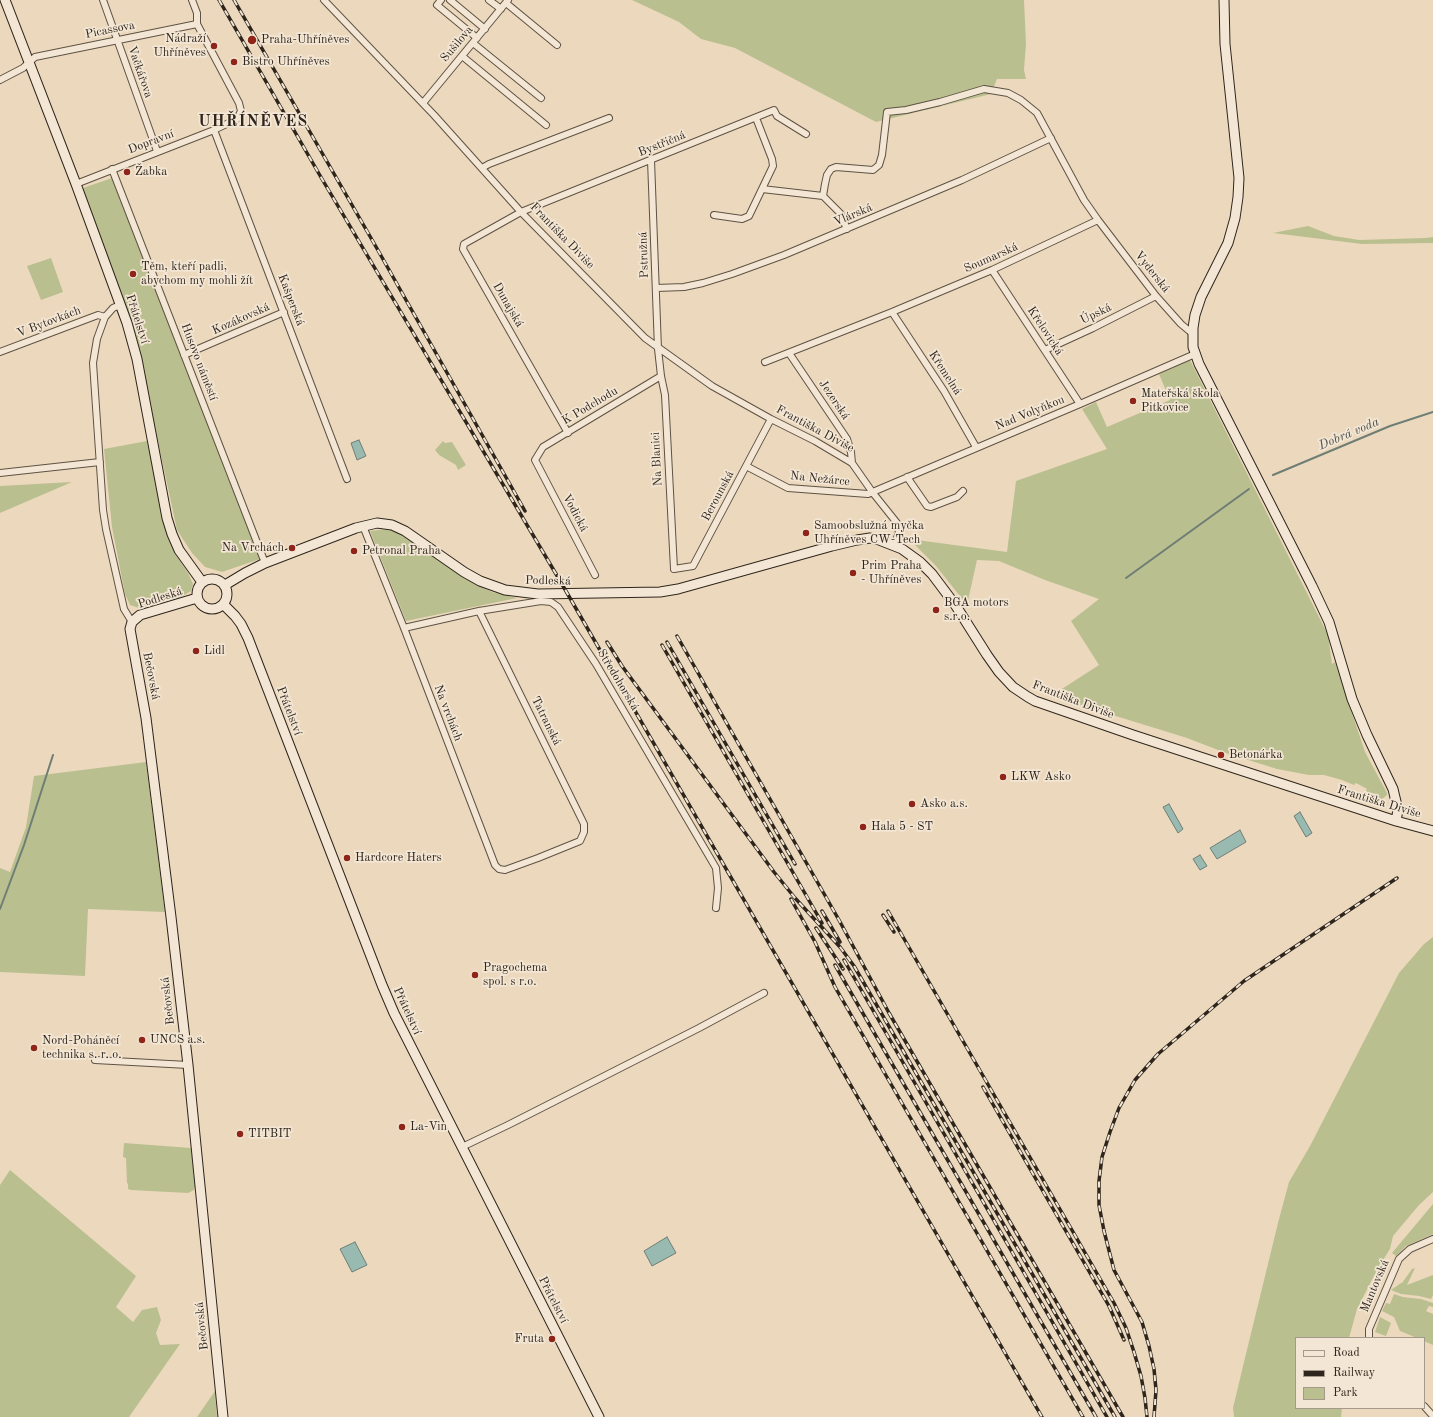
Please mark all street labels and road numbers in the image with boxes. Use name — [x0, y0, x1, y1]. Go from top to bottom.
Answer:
street label: Picassova — [84, 18, 136, 42]
street label: Sušilova — [438, 23, 476, 65]
street label: Vačkářova — [124, 44, 156, 100]
street label: Dopravní — [126, 127, 176, 157]
street label: Bystřičná — [636, 128, 688, 160]
street label: Františka Diviše — [527, 200, 597, 272]
street label: Vlárská — [831, 200, 875, 230]
street label: Pstružná — [636, 231, 652, 279]
street label: Soumarská — [962, 240, 1020, 276]
street label: Vyderská — [1131, 248, 1173, 296]
street label: Kašperská — [275, 272, 307, 328]
street label: Dunajská — [489, 280, 527, 330]
street label: Přátelství — [122, 293, 152, 345]
street label: Kozákovská — [210, 300, 272, 338]
street label: Úpská — [1078, 300, 1114, 328]
street label: V Bytovkách — [15, 303, 83, 341]
street label: Křelovická — [1024, 304, 1066, 358]
street label: Husovo náměstí — [178, 321, 220, 403]
street label: Křemelná — [925, 348, 965, 398]
street label: Jezerská — [815, 377, 853, 423]
street label: K Podchodu — [559, 384, 621, 428]
street label: Nad Volyňkou — [993, 393, 1067, 433]
street label: Františka Diviše — [773, 402, 857, 456]
street label: Na Blanici — [648, 432, 666, 486]
street label: Berounská — [699, 468, 737, 524]
street label: Na Nežárce — [789, 469, 851, 489]
street label: Vodická — [559, 492, 591, 534]
street label: Podleská — [525, 573, 571, 589]
street label: Podleská — [136, 584, 184, 612]
street label: Středohorská — [594, 647, 642, 713]
street label: Bečovská — [139, 651, 163, 701]
street label: Františka Diviše — [1030, 678, 1116, 722]
street label: Na vrchách — [431, 683, 465, 743]
street label: Přátelství — [273, 685, 305, 737]
street label: Tatranská — [528, 694, 564, 748]
street label: Františka Diviše — [1336, 782, 1422, 822]
street label: Bečovská — [158, 976, 178, 1026]
street label: Přátelství — [390, 985, 424, 1037]
street label: Mantovská — [1357, 1257, 1393, 1315]
street label: Přátelství — [535, 1274, 571, 1326]
street label: Bečovská — [192, 1301, 212, 1351]

